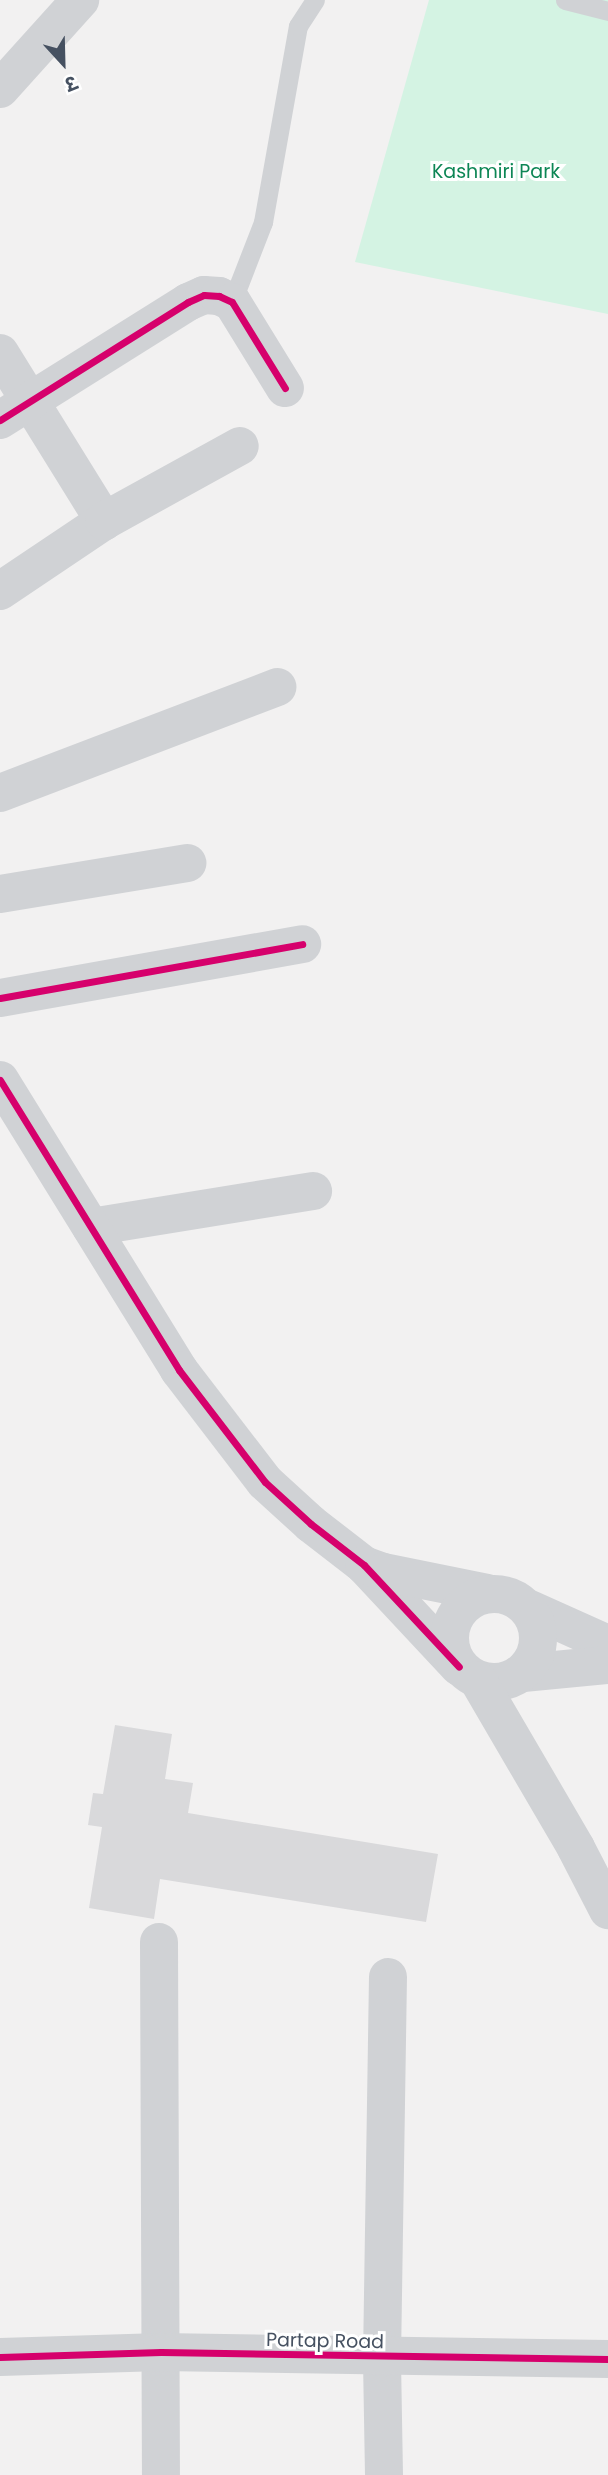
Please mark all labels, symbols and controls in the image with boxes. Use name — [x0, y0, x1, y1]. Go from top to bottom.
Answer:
north arrow — [28, 28, 98, 98]
text: उ — [61, 68, 81, 97]
park label: Kashmiri Park — [432, 161, 560, 183]
street label: Partap Road — [266, 2329, 384, 2353]

